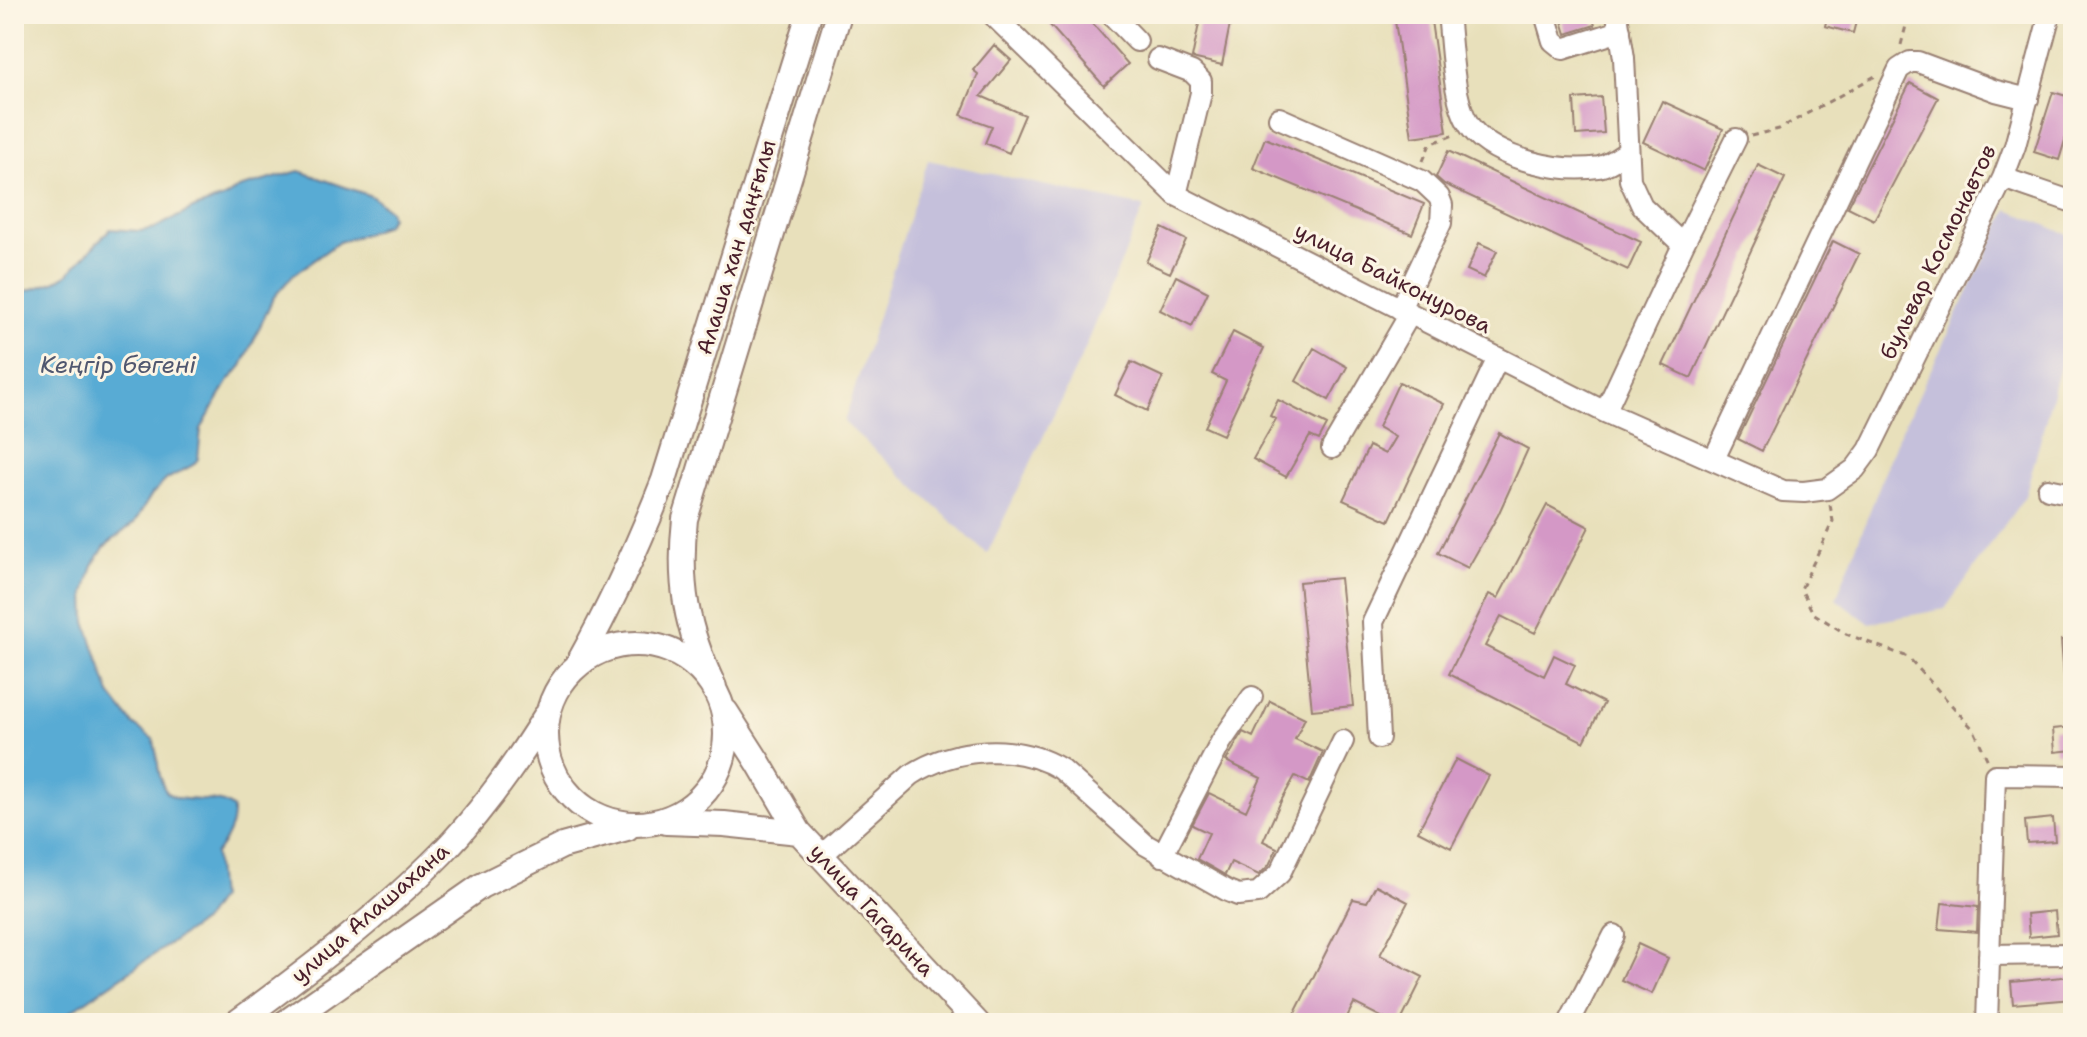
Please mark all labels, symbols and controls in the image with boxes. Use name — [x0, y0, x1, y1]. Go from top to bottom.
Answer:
street label: Алаша хан даңғылы — [689, 136, 783, 358]
street label: бульвар Космонавтов — [1873, 140, 2003, 364]
street label: улица Байконурова — [1290, 216, 1497, 340]
water label: Кеңгір бөгені — [40, 349, 197, 381]
street label: улица Алашахана — [285, 836, 455, 990]
street label: улица Гагарина — [803, 838, 941, 983]

